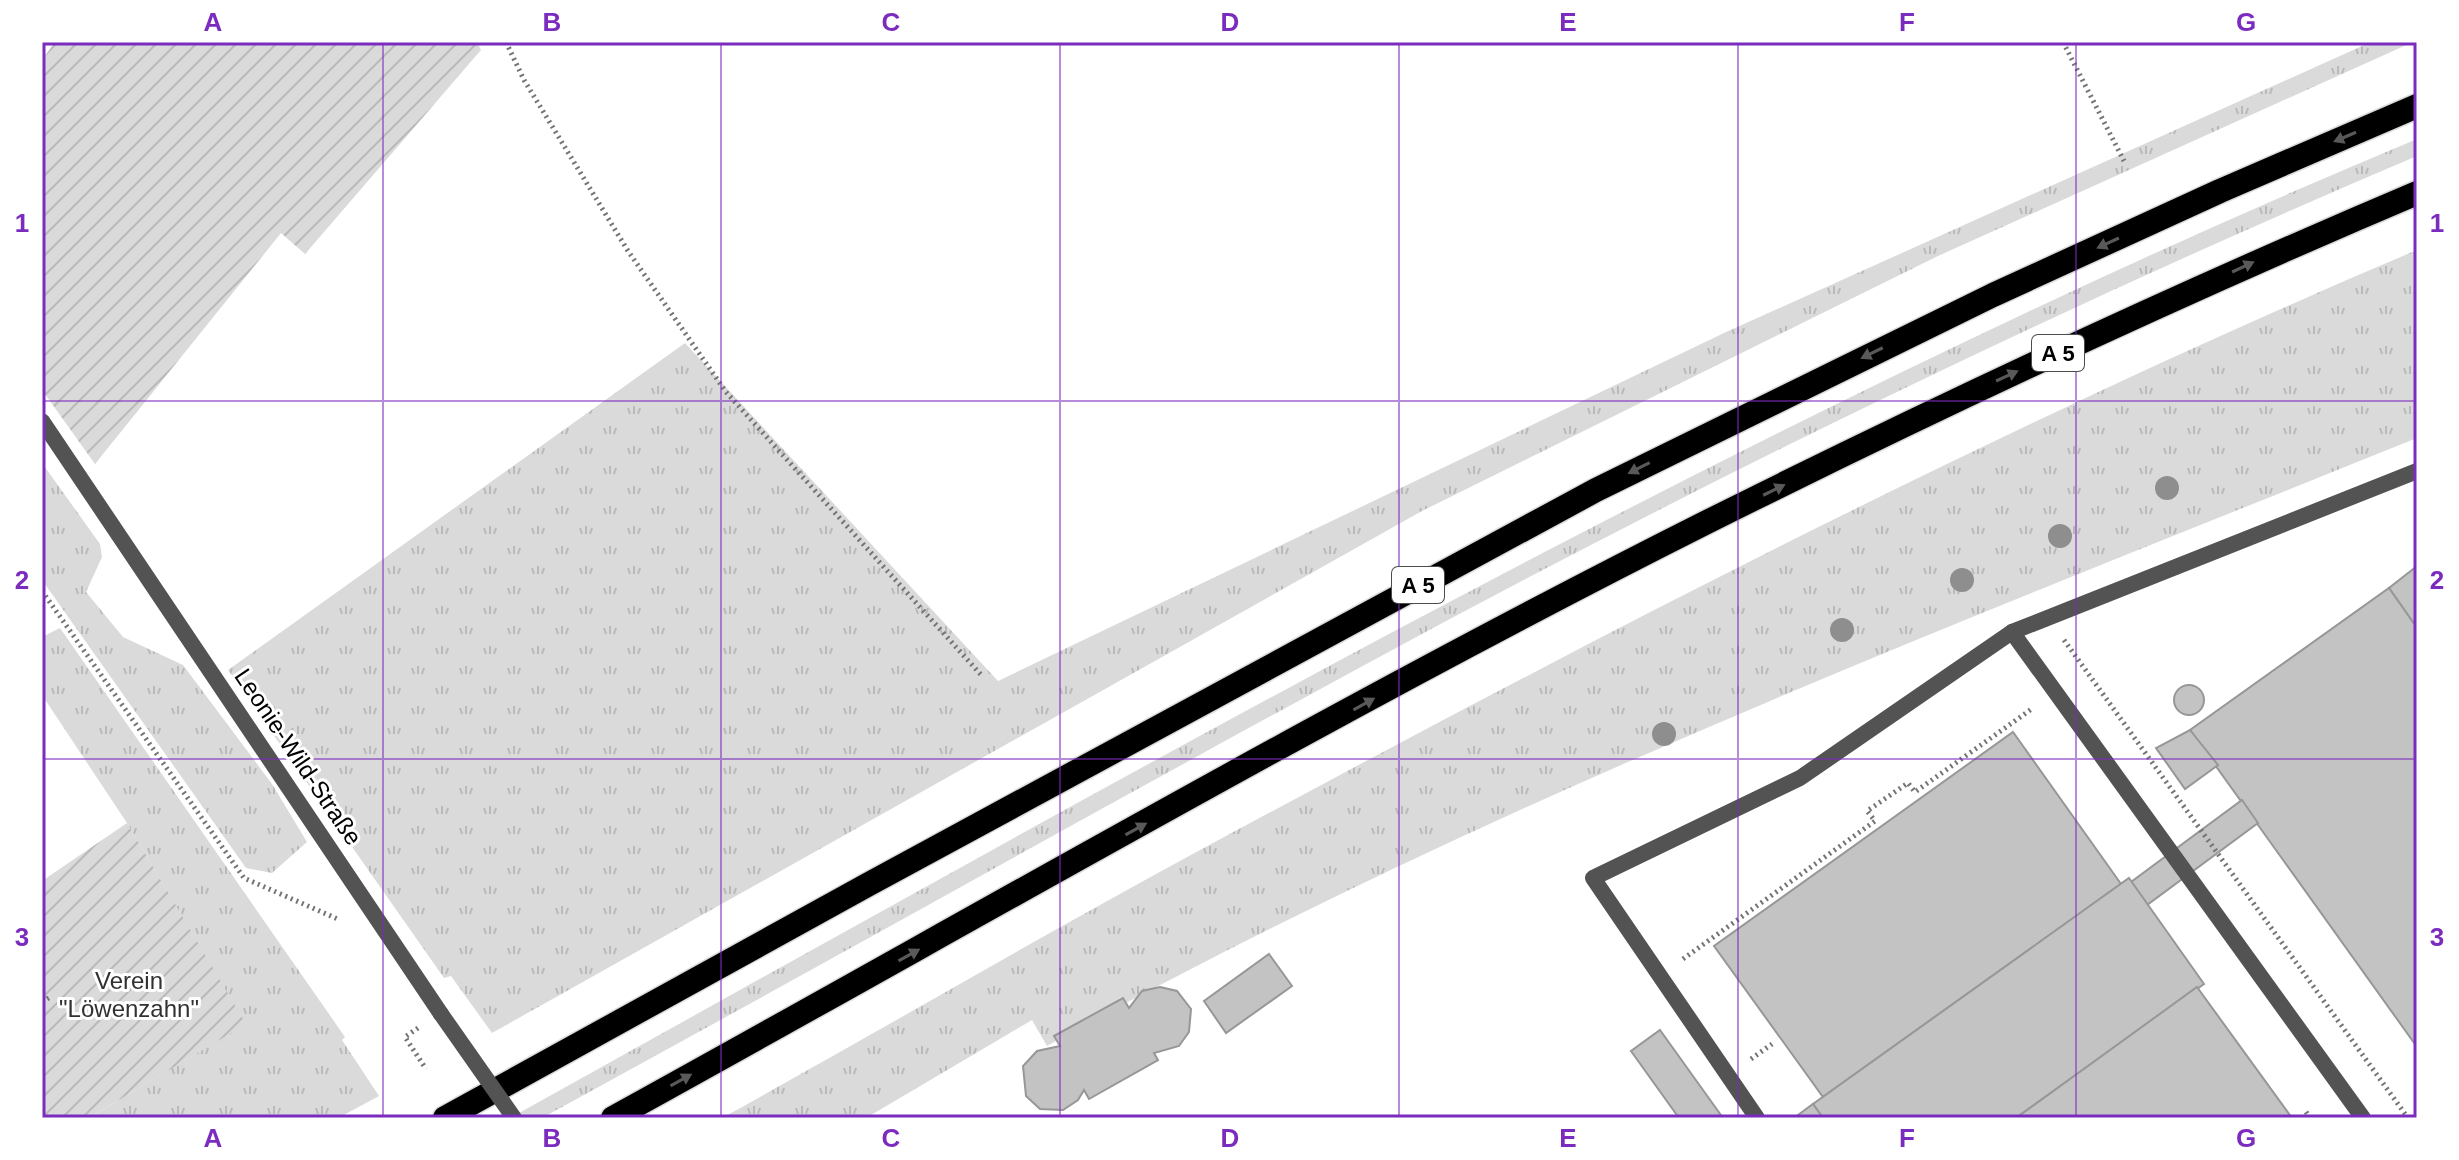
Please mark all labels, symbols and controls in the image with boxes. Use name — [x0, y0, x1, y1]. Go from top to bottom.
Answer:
text: A — [204, 7, 223, 37]
text: B — [543, 7, 561, 37]
text: C — [882, 7, 901, 37]
text: D — [1221, 7, 1239, 37]
text: E — [1559, 7, 1577, 37]
text: F — [1899, 7, 1915, 37]
text: G — [2236, 7, 2256, 37]
one-way arrow — [2333, 131, 2357, 144]
text: 1 — [15, 208, 29, 238]
text: 1 — [2430, 208, 2444, 238]
one-way arrow — [2096, 236, 2119, 249]
one-way arrow — [2232, 260, 2255, 274]
road number: A 5 — [2032, 335, 2084, 371]
one-way arrow — [1861, 346, 1884, 360]
one-way arrow — [1996, 369, 2019, 383]
one-way arrow — [1628, 462, 1651, 475]
one-way arrow — [1762, 483, 1785, 497]
text: 2 — [15, 565, 29, 595]
text: 2 — [2430, 565, 2444, 595]
road number: A 5 — [1392, 567, 1444, 603]
street label: Leonie-Wild-Straße — [229, 663, 367, 850]
one-way arrow — [1353, 697, 1375, 711]
one-way arrow — [1125, 822, 1147, 836]
text: 3 — [15, 922, 29, 952]
text: 3 — [2430, 922, 2444, 952]
one-way arrow — [898, 948, 920, 962]
park label: Verein "Löwenzahn" — [59, 967, 199, 1022]
one-way arrow — [670, 1074, 692, 1088]
text: A — [204, 1123, 223, 1153]
text: B — [543, 1123, 561, 1153]
text: C — [882, 1123, 901, 1153]
text: D — [1221, 1123, 1239, 1153]
text: E — [1559, 1123, 1577, 1153]
text: F — [1899, 1123, 1915, 1153]
text: G — [2236, 1123, 2256, 1153]

